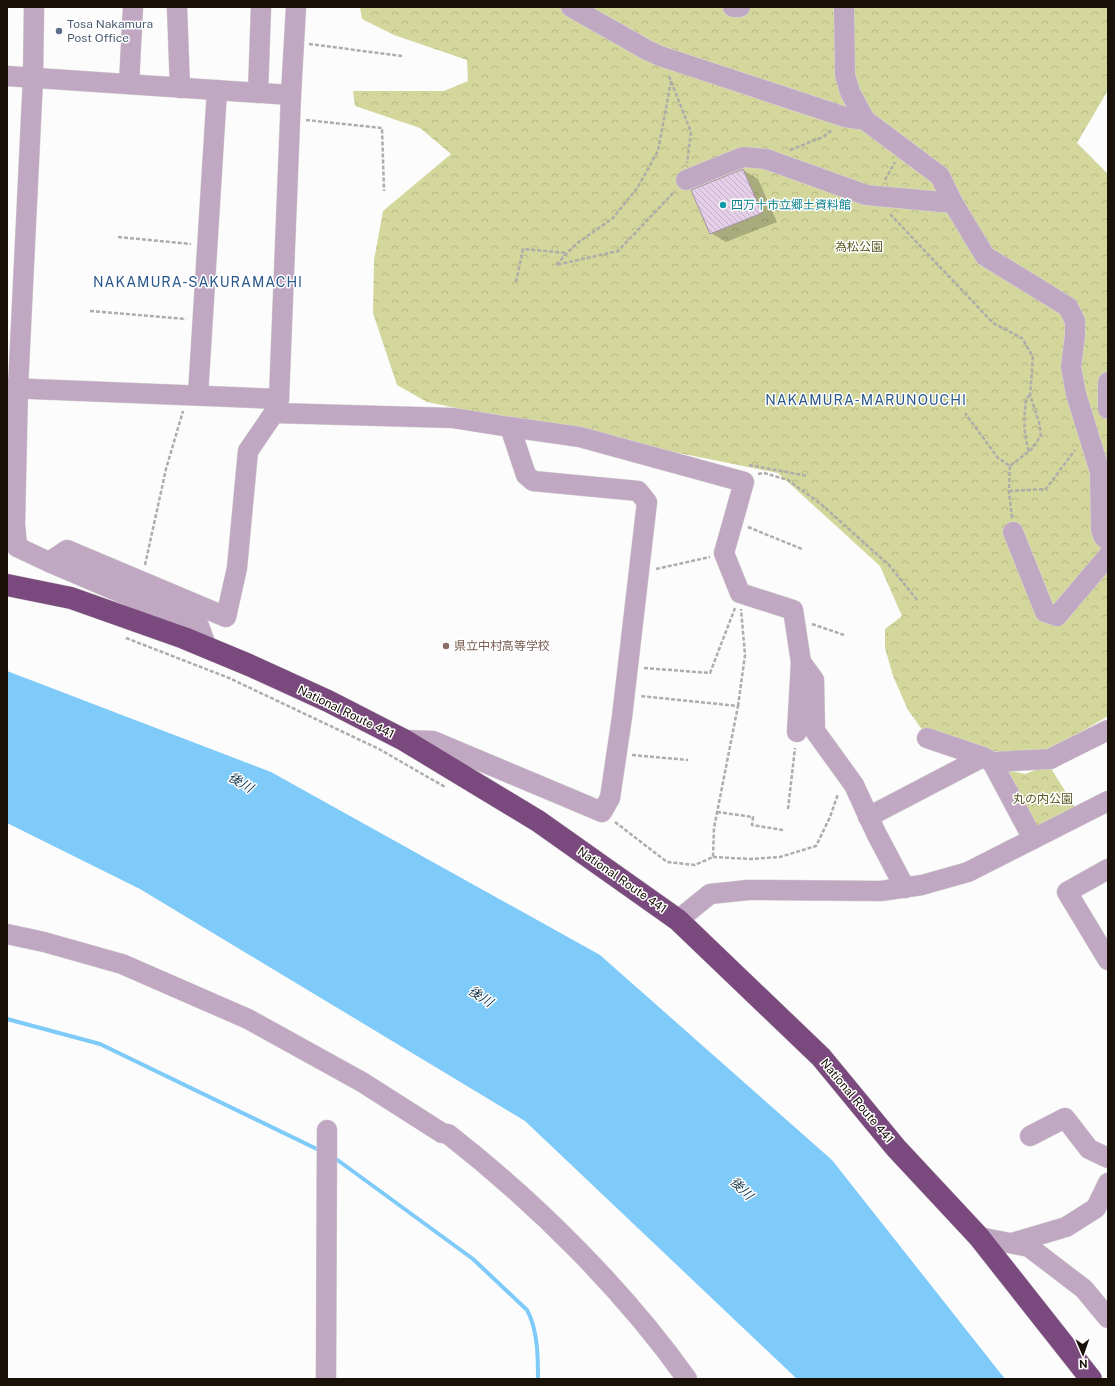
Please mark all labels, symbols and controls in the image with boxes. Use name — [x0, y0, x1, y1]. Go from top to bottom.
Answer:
place label: Tosa Nakamura Post Office — [67, 17, 153, 45]
marker: Tosa Nakamura Post Office — [54, 26, 64, 36]
place label: 四万十市立郷土資料館 — [731, 198, 851, 212]
marker: 四万十市立郷土資料館 — [718, 200, 728, 210]
park label: 為松公園 — [835, 240, 883, 254]
district label: NAKAMURA-SAKURAMACHI — [93, 274, 303, 290]
district label: NAKAMURA-MARUNOUCHI — [765, 392, 967, 408]
place label: 県立中村高等学校 — [454, 639, 550, 653]
marker: 県立中村高等学校 — [441, 641, 451, 651]
street label: National Route 441 — [295, 683, 397, 741]
water label: 後川 — [226, 769, 257, 797]
park label: 丸の内公園 — [1013, 792, 1073, 806]
street label: National Route 441 — [575, 844, 669, 916]
water label: 後川 — [466, 983, 497, 1011]
street label: National Route 441 — [818, 1056, 896, 1146]
water label: 後川 — [727, 1174, 758, 1204]
north arrow — [1063, 1334, 1103, 1374]
text: N — [1079, 1358, 1088, 1370]

